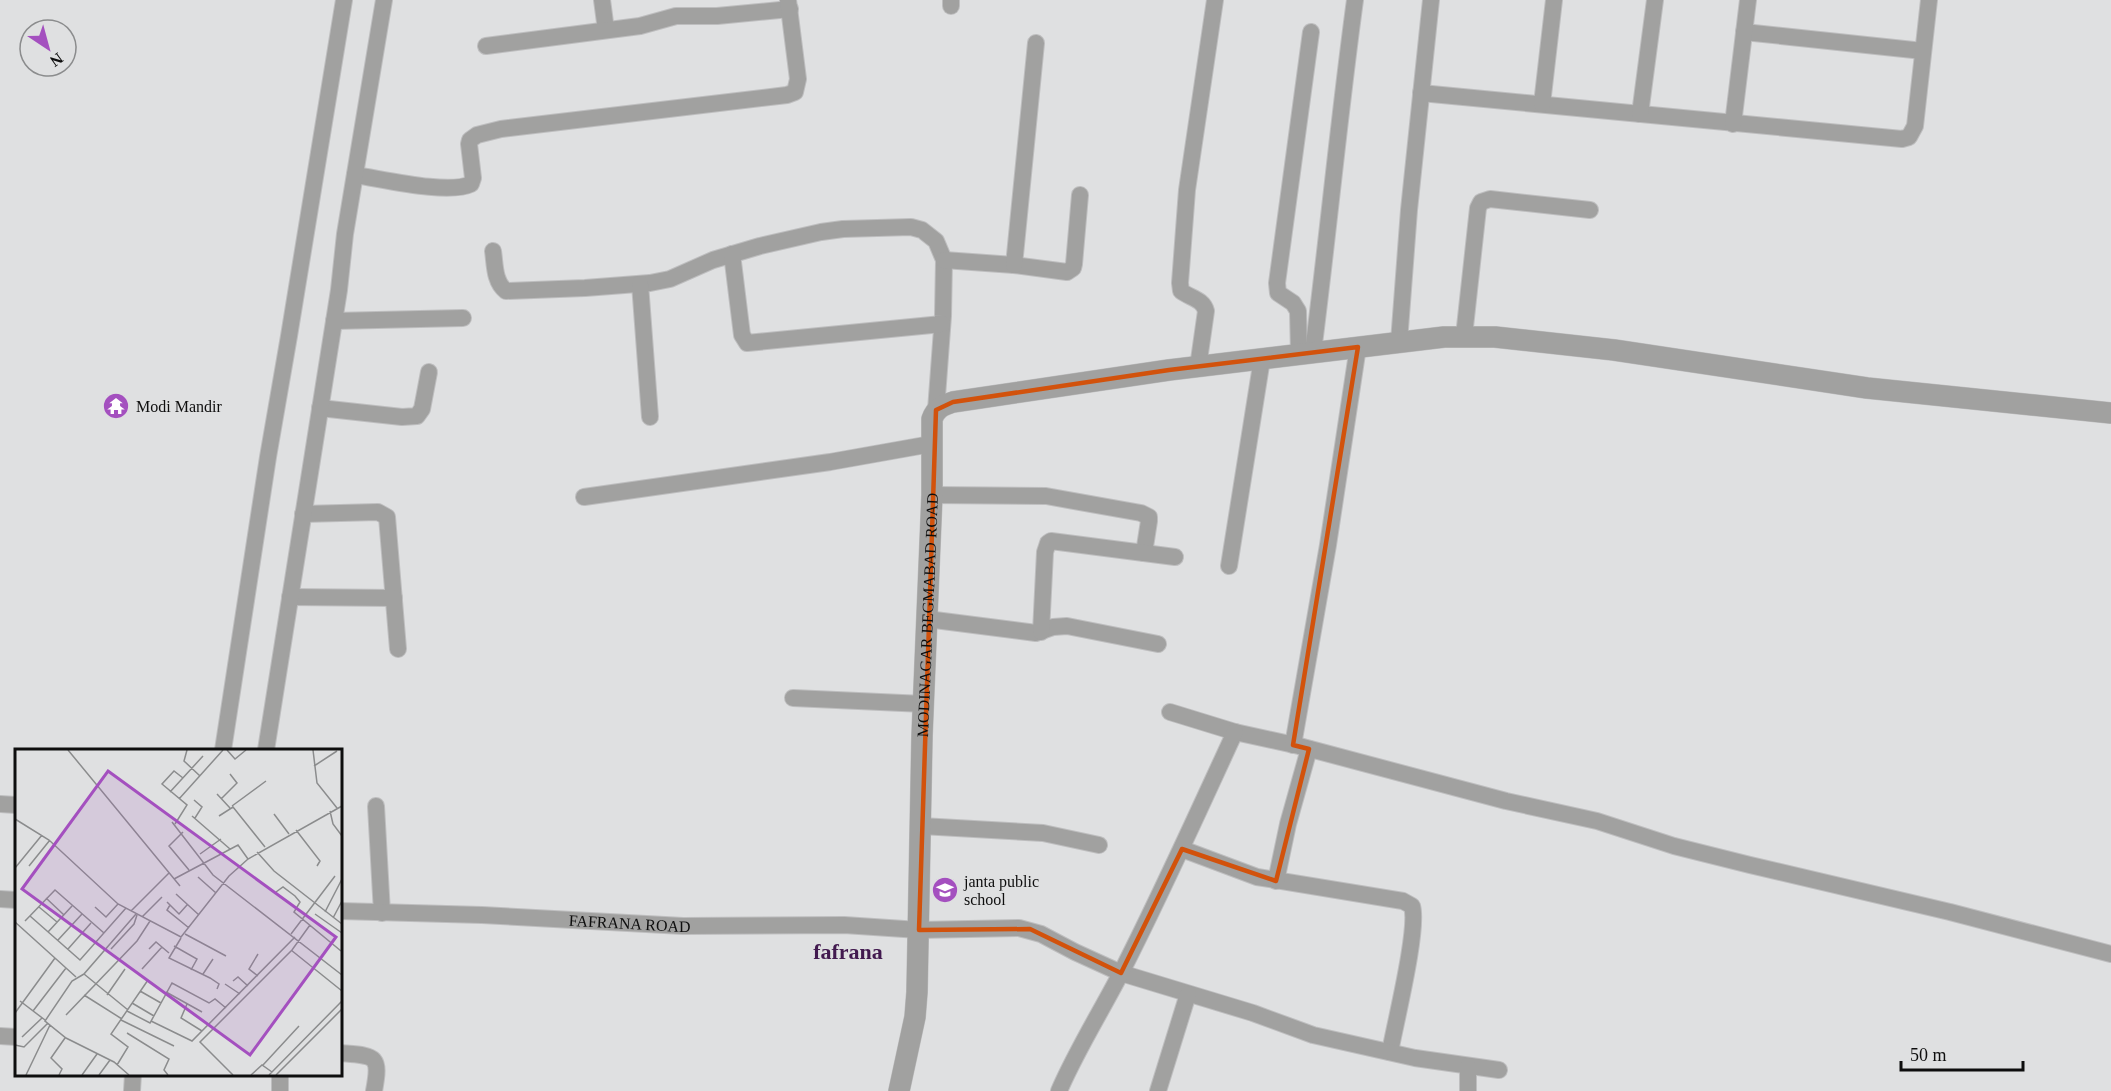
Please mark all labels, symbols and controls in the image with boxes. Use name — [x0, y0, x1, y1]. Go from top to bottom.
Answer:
north arrow — [18, 18, 78, 78]
text: N — [46, 49, 66, 70]
temple icon: Modi Mandir — [101, 391, 131, 421]
place label: Modi Mandir — [136, 398, 222, 415]
street label: MODINAGAR BEGMABAD ROAD — [913, 492, 941, 737]
inset map — [15, 749, 342, 1076]
place label: janta public school — [963, 873, 1039, 908]
school or university icon: janta public school — [930, 875, 960, 905]
street label: FAFRANA ROAD — [568, 911, 691, 935]
district label: fafrana — [813, 939, 883, 964]
scale bar — [1901, 1034, 2022, 1072]
text: 50 m — [1910, 1045, 1947, 1065]

